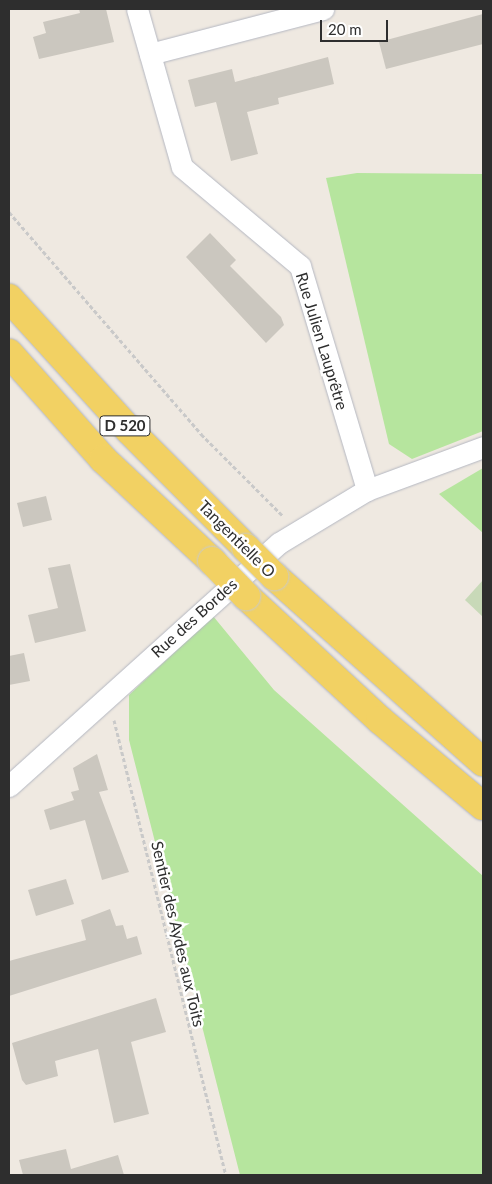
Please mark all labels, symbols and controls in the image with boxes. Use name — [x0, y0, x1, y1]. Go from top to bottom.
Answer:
scale bar — [322, 10, 390, 42]
text: 20 m — [328, 20, 362, 38]
street label: Rue Julien Lauprêtre — [292, 270, 352, 412]
road number: D 520 — [99, 414, 151, 438]
street label: Tangentielle O — [194, 496, 280, 582]
street label: Rue des Bordes — [147, 574, 241, 662]
street label: Sentier des Aydes aux Toits — [147, 839, 209, 1029]

